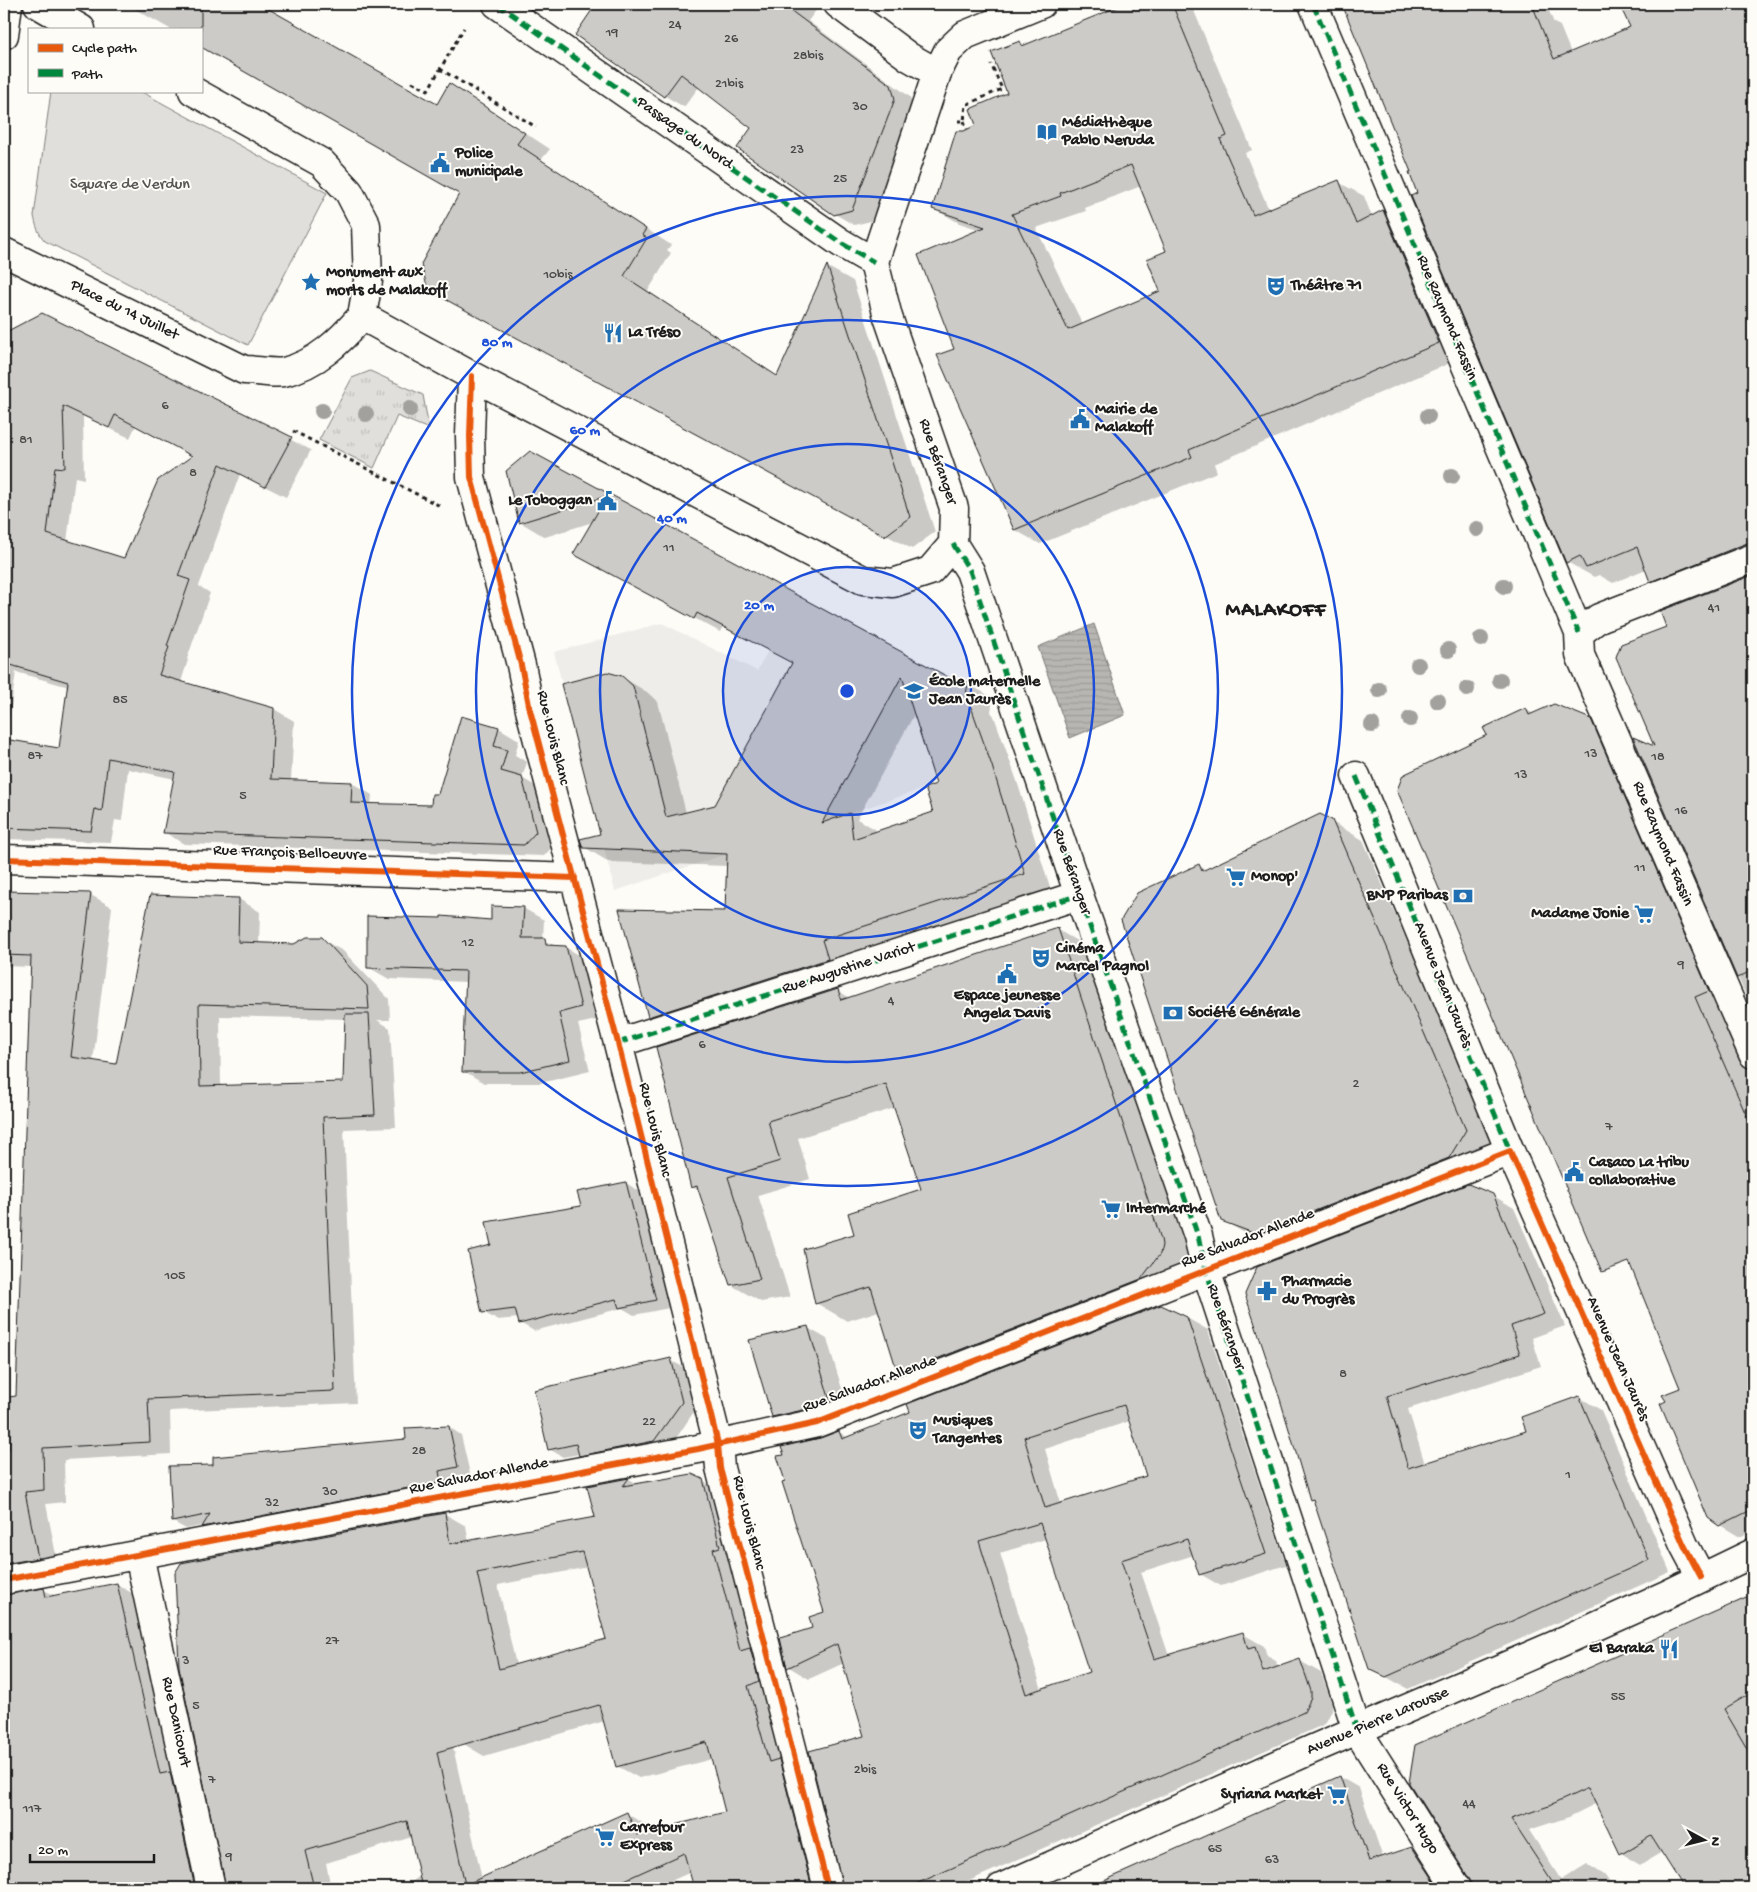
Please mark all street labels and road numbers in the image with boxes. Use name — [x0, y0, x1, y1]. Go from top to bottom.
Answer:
street label: Passage du Nord — [631, 93, 737, 175]
street label: Rue Raymond Fassin — [1411, 253, 1481, 383]
street label: Place du 14 Juillet — [66, 276, 183, 346]
street label: Rue Béranger — [913, 417, 961, 509]
street label: Rue Louis Blanc — [531, 689, 573, 788]
street label: Rue Raymond Fassin — [1627, 779, 1697, 909]
street label: Rue Béranger — [1047, 827, 1095, 919]
street label: Rue François Belloeuvre — [213, 842, 368, 866]
street label: Avenue Jean Jaurès — [1408, 920, 1476, 1052]
street label: Rue Augustine Variot — [780, 938, 919, 999]
street label: Rue Louis Blanc — [633, 1081, 675, 1180]
street label: Rue Salvador Allende — [1179, 1205, 1318, 1273]
street label: Rue Béranger — [1201, 1282, 1249, 1374]
street label: Avenue Jean Jaurès — [1581, 1294, 1653, 1425]
street label: Rue Salvador Allende — [801, 1352, 940, 1418]
street label: Rue Salvador Allende — [408, 1454, 551, 1500]
street label: Rue Louis Blanc — [727, 1474, 769, 1573]
street label: Rue Danicourt — [156, 1675, 194, 1770]
street label: Avenue Pierre Larousse — [1304, 1683, 1452, 1760]
street label: Rue Victor Hugo — [1371, 1760, 1443, 1858]

